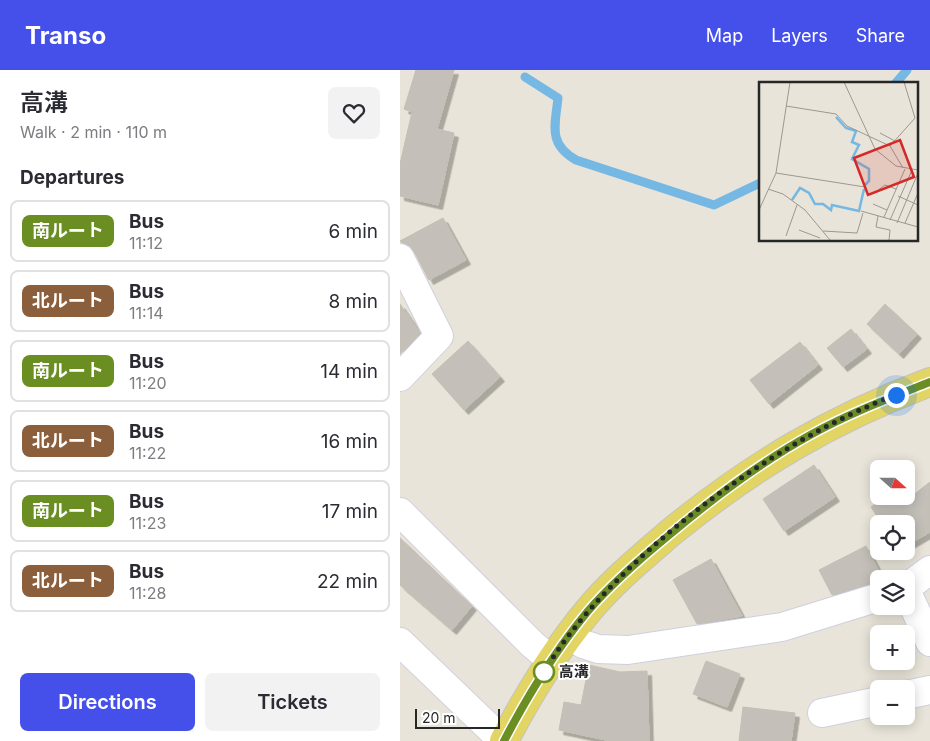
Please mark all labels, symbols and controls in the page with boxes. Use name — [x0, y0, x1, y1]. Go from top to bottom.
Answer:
text: Transo — [25, 21, 106, 50]
text: Map — [706, 25, 743, 46]
text: Layers — [771, 25, 828, 46]
text: Share — [856, 25, 905, 46]
inset map — [759, 82, 918, 241]
button: heart — [328, 87, 380, 139]
text: 高溝 — [20, 88, 68, 117]
text: Walk · 2 min · 110 m — [20, 122, 167, 142]
text: Departures — [20, 166, 124, 189]
text: Bus — [129, 210, 164, 233]
text: 南ルート — [32, 220, 104, 241]
text: 6 min — [328, 220, 378, 243]
text: 11:12 — [129, 233, 163, 253]
text: Bus — [129, 280, 164, 303]
text: 北ルート — [32, 290, 104, 311]
text: 8 min — [328, 290, 378, 313]
text: 11:14 — [129, 303, 163, 323]
text: Bus — [129, 350, 164, 373]
text: 南ルート — [32, 360, 104, 381]
text: 14 min — [320, 360, 378, 383]
text: 11:20 — [129, 373, 166, 393]
your location — [884, 383, 909, 408]
text: Bus — [129, 420, 164, 443]
text: 北ルート — [32, 430, 104, 451]
text: 16 min — [321, 430, 378, 453]
text: 11:22 — [129, 443, 166, 463]
north arrow — [870, 460, 915, 505]
map controls — [870, 460, 915, 725]
text: Bus — [129, 490, 164, 513]
text: 南ルート — [32, 500, 104, 521]
text: 17 min — [322, 500, 378, 523]
text: 11:23 — [129, 513, 166, 533]
button: locate — [870, 515, 915, 560]
text: Bus — [129, 560, 164, 583]
text: 北ルート — [32, 570, 104, 591]
text: 22 min — [317, 570, 378, 593]
button: layers — [870, 570, 915, 615]
text: 11:28 — [129, 583, 166, 603]
button: + — [870, 625, 915, 670]
marker: 高溝 — [533, 661, 555, 683]
place label: 高溝 — [559, 662, 589, 681]
button: Directions — [20, 673, 195, 731]
button: Tickets — [205, 673, 380, 731]
button: − — [870, 680, 915, 725]
scale bar — [415, 706, 500, 729]
text: 20 m — [422, 709, 456, 726]

